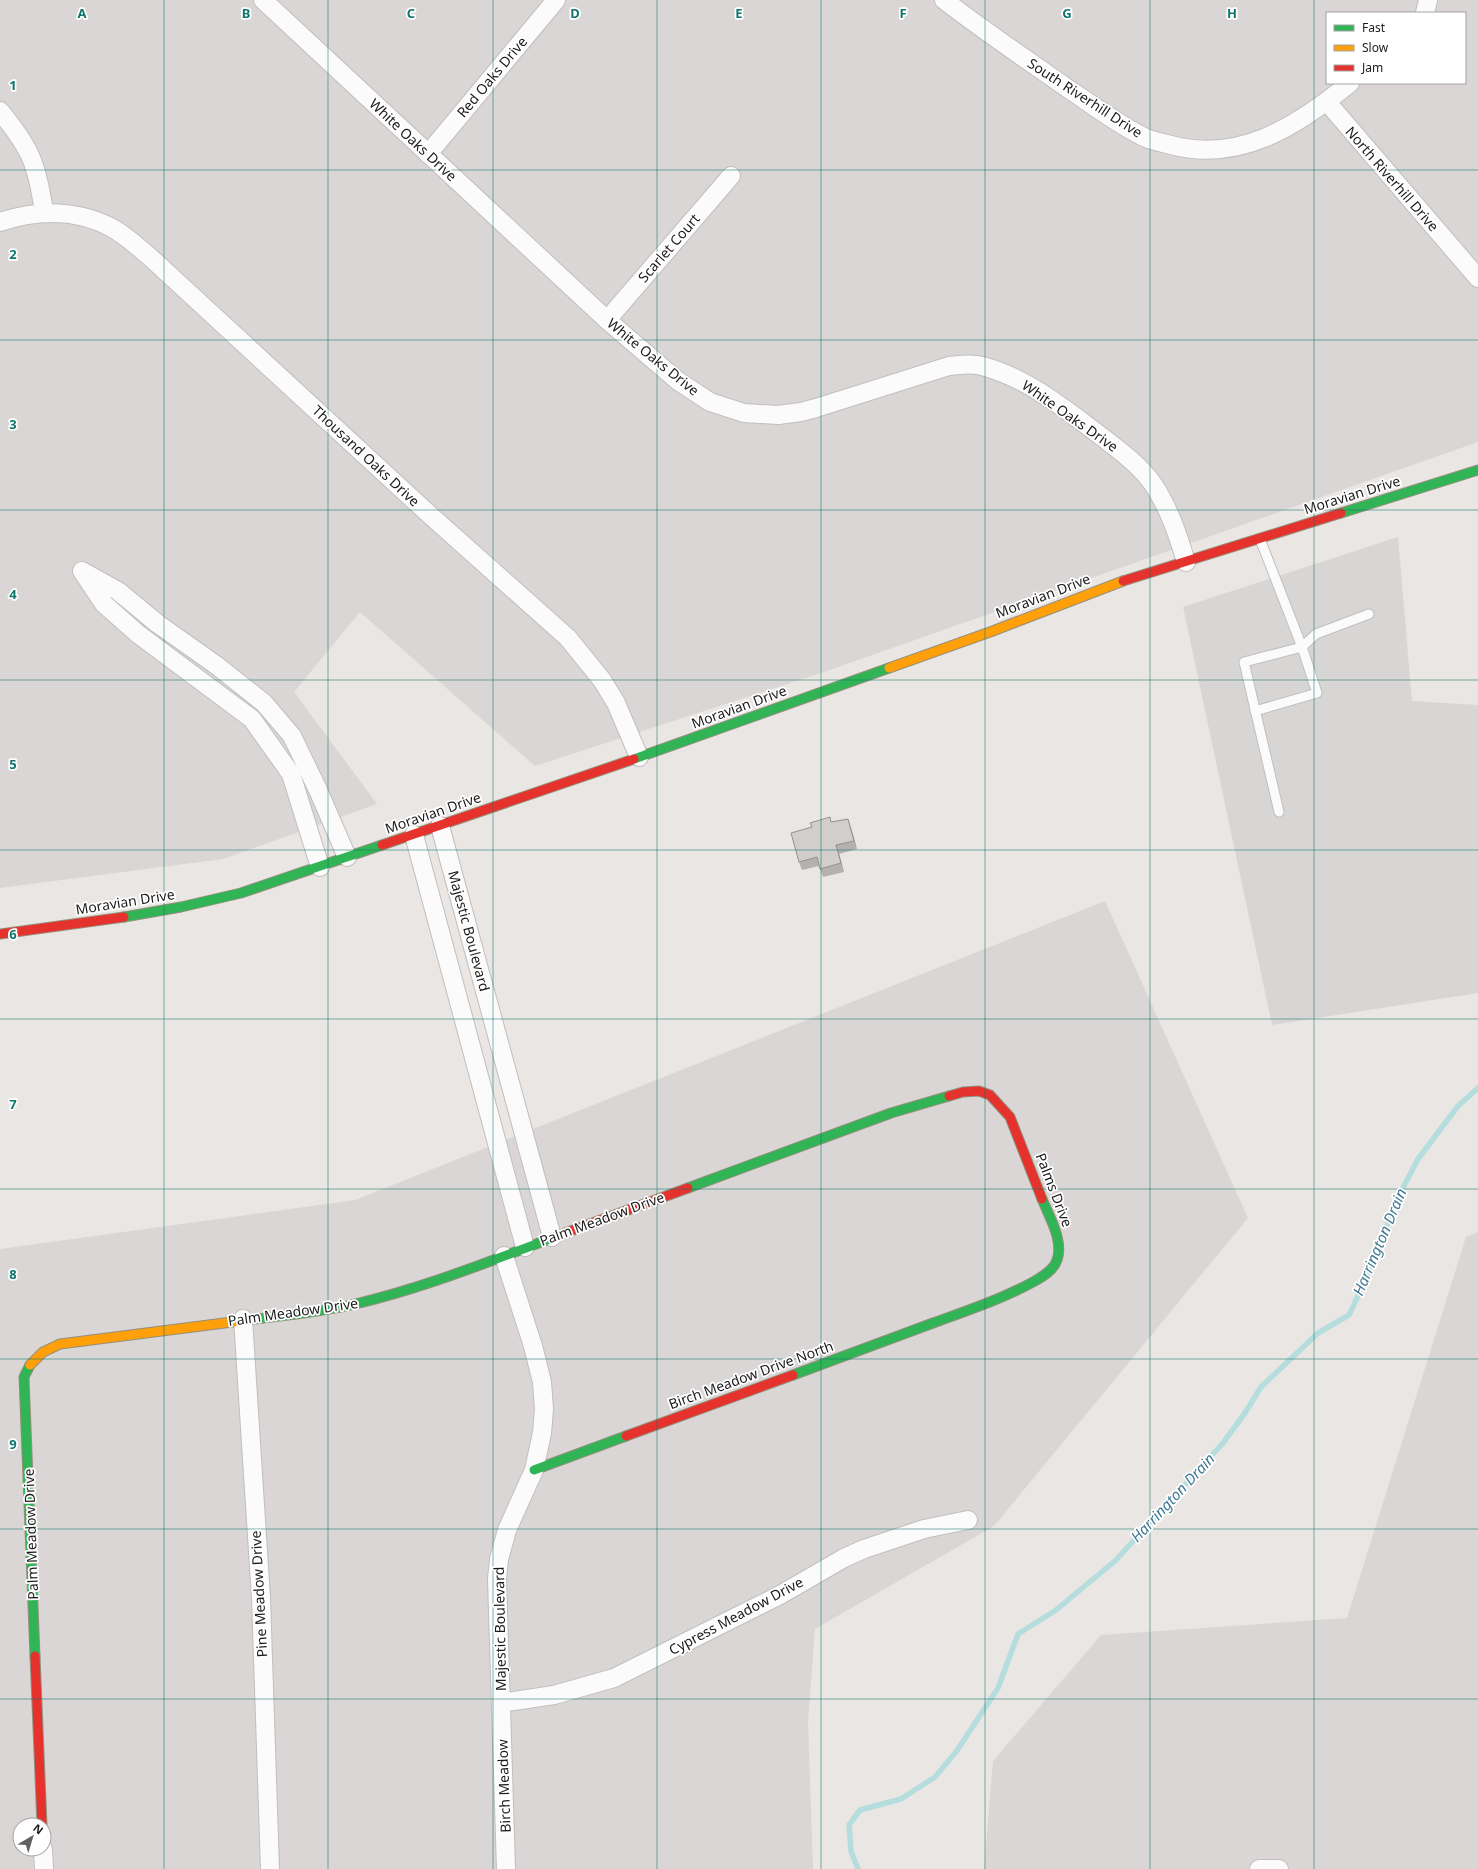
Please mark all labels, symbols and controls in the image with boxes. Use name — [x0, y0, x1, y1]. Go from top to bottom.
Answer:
text: A — [78, 4, 87, 22]
text: B — [242, 4, 250, 22]
text: C — [407, 4, 415, 22]
text: D — [570, 4, 580, 22]
text: E — [735, 4, 743, 22]
text: F — [899, 4, 907, 22]
text: G — [1062, 4, 1072, 22]
text: H — [1227, 4, 1237, 22]
legend — [1326, 12, 1466, 84]
text: Fast — [1362, 19, 1386, 36]
street label: Red Oaks Drive — [452, 32, 531, 121]
text: Slow — [1362, 39, 1389, 56]
street label: South Riverhill Drive — [1024, 53, 1146, 142]
text: Jam — [1361, 59, 1383, 76]
text: 1 — [9, 76, 17, 94]
street label: White Oaks Drive — [366, 94, 461, 185]
street label: North Riverhill Drive — [1342, 122, 1443, 235]
street label: Scarlet Court — [634, 209, 704, 286]
text: 2 — [9, 245, 17, 263]
street label: White Oaks Drive — [603, 314, 703, 400]
street label: White Oaks Drive — [1019, 375, 1122, 456]
street label: Thousand Oaks Drive — [309, 401, 424, 510]
text: 3 — [9, 415, 17, 433]
street label: Moravian Drive — [1301, 471, 1403, 518]
street label: Moravian Drive — [993, 569, 1093, 622]
text: 4 — [9, 585, 17, 603]
street label: Moravian Drive — [689, 680, 789, 733]
text: 5 — [9, 755, 17, 773]
street label: Moravian Drive — [382, 787, 483, 838]
street label: Majestic Boulevard — [444, 868, 495, 993]
street label: Moravian Drive — [74, 884, 176, 919]
text: 6 — [9, 925, 17, 943]
text: 7 — [9, 1095, 17, 1113]
street label: Palms Drive — [1032, 1150, 1077, 1230]
water label: Harrington Drain — [1347, 1185, 1411, 1298]
street label: Palm Meadow Drive — [537, 1187, 667, 1250]
text: 8 — [9, 1265, 17, 1283]
street label: Palm Meadow Drive — [227, 1293, 359, 1330]
street label: Birch Meadow Drive North — [666, 1336, 836, 1413]
text: 9 — [9, 1435, 17, 1453]
water label: Harrington Drain — [1126, 1449, 1219, 1546]
street label: Palm Meadow Drive — [19, 1468, 42, 1600]
street label: Pine Meadow Drive — [246, 1530, 271, 1658]
street label: Majestic Boulevard — [489, 1567, 510, 1691]
street label: Cypress Meadow Drive — [665, 1572, 806, 1659]
street label: Birch Meadow — [492, 1739, 515, 1833]
north arrow — [12, 1817, 52, 1857]
text: N — [30, 1820, 47, 1837]

